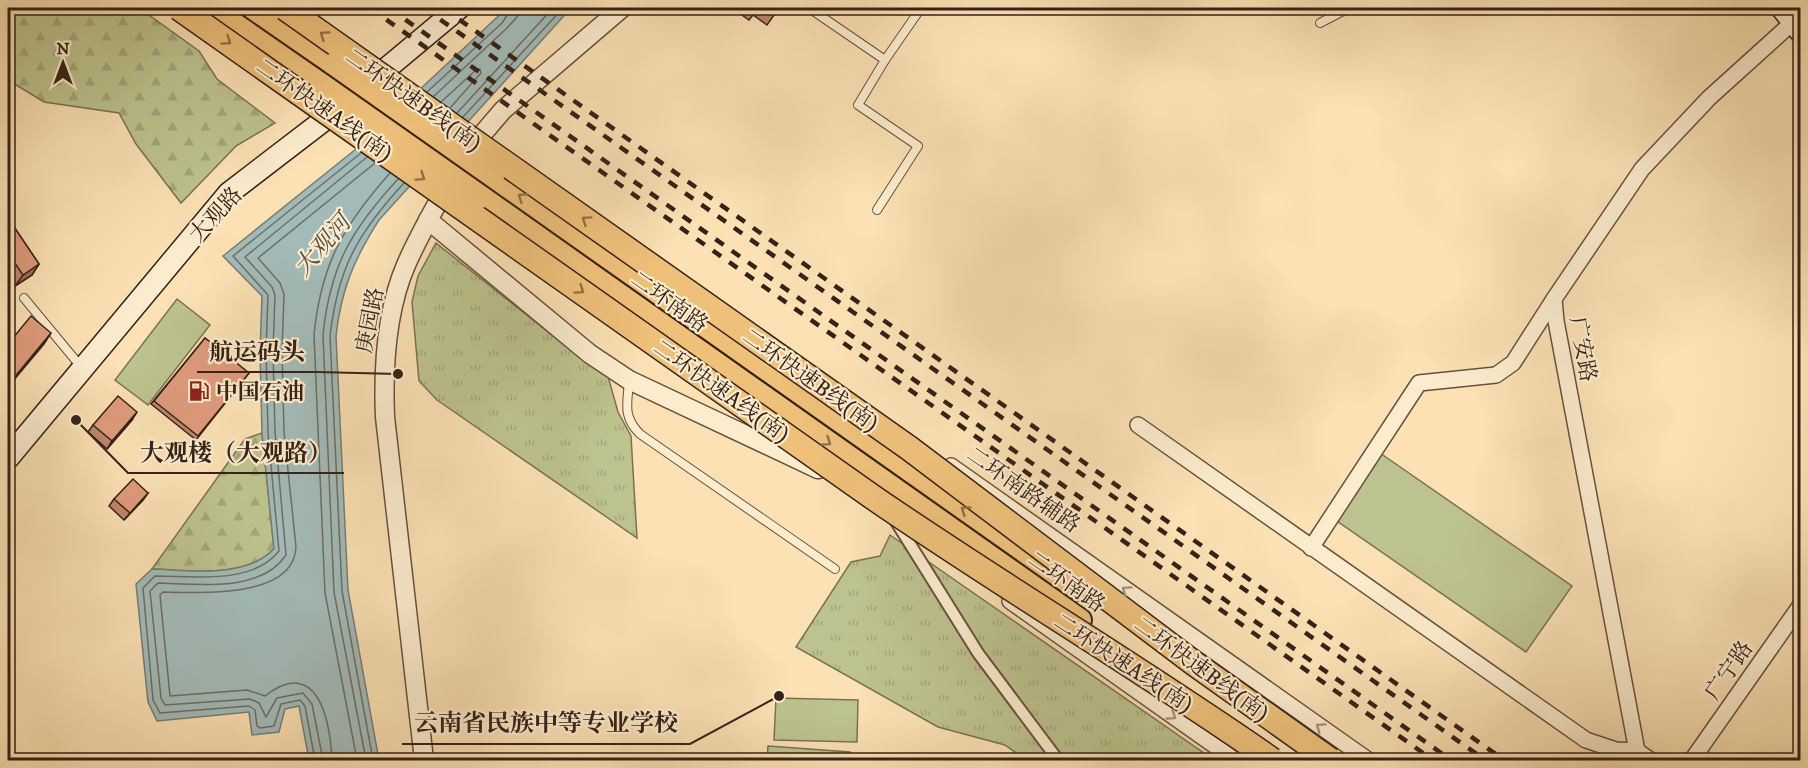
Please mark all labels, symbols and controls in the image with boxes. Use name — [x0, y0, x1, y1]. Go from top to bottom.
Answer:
one-way arrow — [320, 31, 331, 42]
north arrow — [33, 33, 93, 93]
one-way arrow — [220, 34, 231, 45]
text: N — [56, 39, 70, 59]
street label: 二环快速B线(南) — [340, 43, 487, 157]
street label: 二环快速A线(南) — [251, 53, 398, 167]
one-way arrow — [414, 170, 425, 181]
street label: 大观路 — [184, 182, 248, 248]
one-way arrow — [518, 193, 529, 204]
water label: 大观河 — [288, 206, 360, 283]
one-way arrow — [582, 216, 593, 227]
street label: 二环南路 — [625, 266, 713, 339]
one-way arrow — [573, 283, 584, 294]
street label: 庚园路 — [351, 285, 390, 355]
street label: 广安路 — [1563, 314, 1602, 384]
street label: 二环快速B线(南) — [737, 323, 884, 437]
callout: 航运码头 — [197, 330, 317, 372]
street label: 二环快速A线(南) — [648, 334, 795, 448]
text: 航运码头 — [209, 338, 305, 368]
fuel station icon: 中国石油 — [187, 379, 211, 403]
place label: 中国石油 — [216, 379, 304, 406]
callout: 大观楼（大观路） — [128, 431, 344, 473]
one-way arrow — [821, 435, 832, 446]
text: 大观楼（大观路） — [140, 439, 332, 469]
street label: 二环南路辅路 — [961, 441, 1085, 539]
one-way arrow — [960, 506, 971, 517]
street label: 二环南路 — [1022, 546, 1110, 619]
one-way arrow — [1122, 586, 1133, 597]
street label: 二环快速A线(南) — [1048, 608, 1198, 718]
street label: 二环快速B线(南) — [1128, 611, 1274, 727]
street label: 广宁路 — [1699, 636, 1759, 706]
callout: 云南省民族中等专业学校 — [402, 702, 690, 744]
text: 云南省民族中等专业学校 — [414, 709, 678, 739]
one-way arrow — [1166, 709, 1177, 720]
one-way arrow — [1315, 723, 1326, 734]

